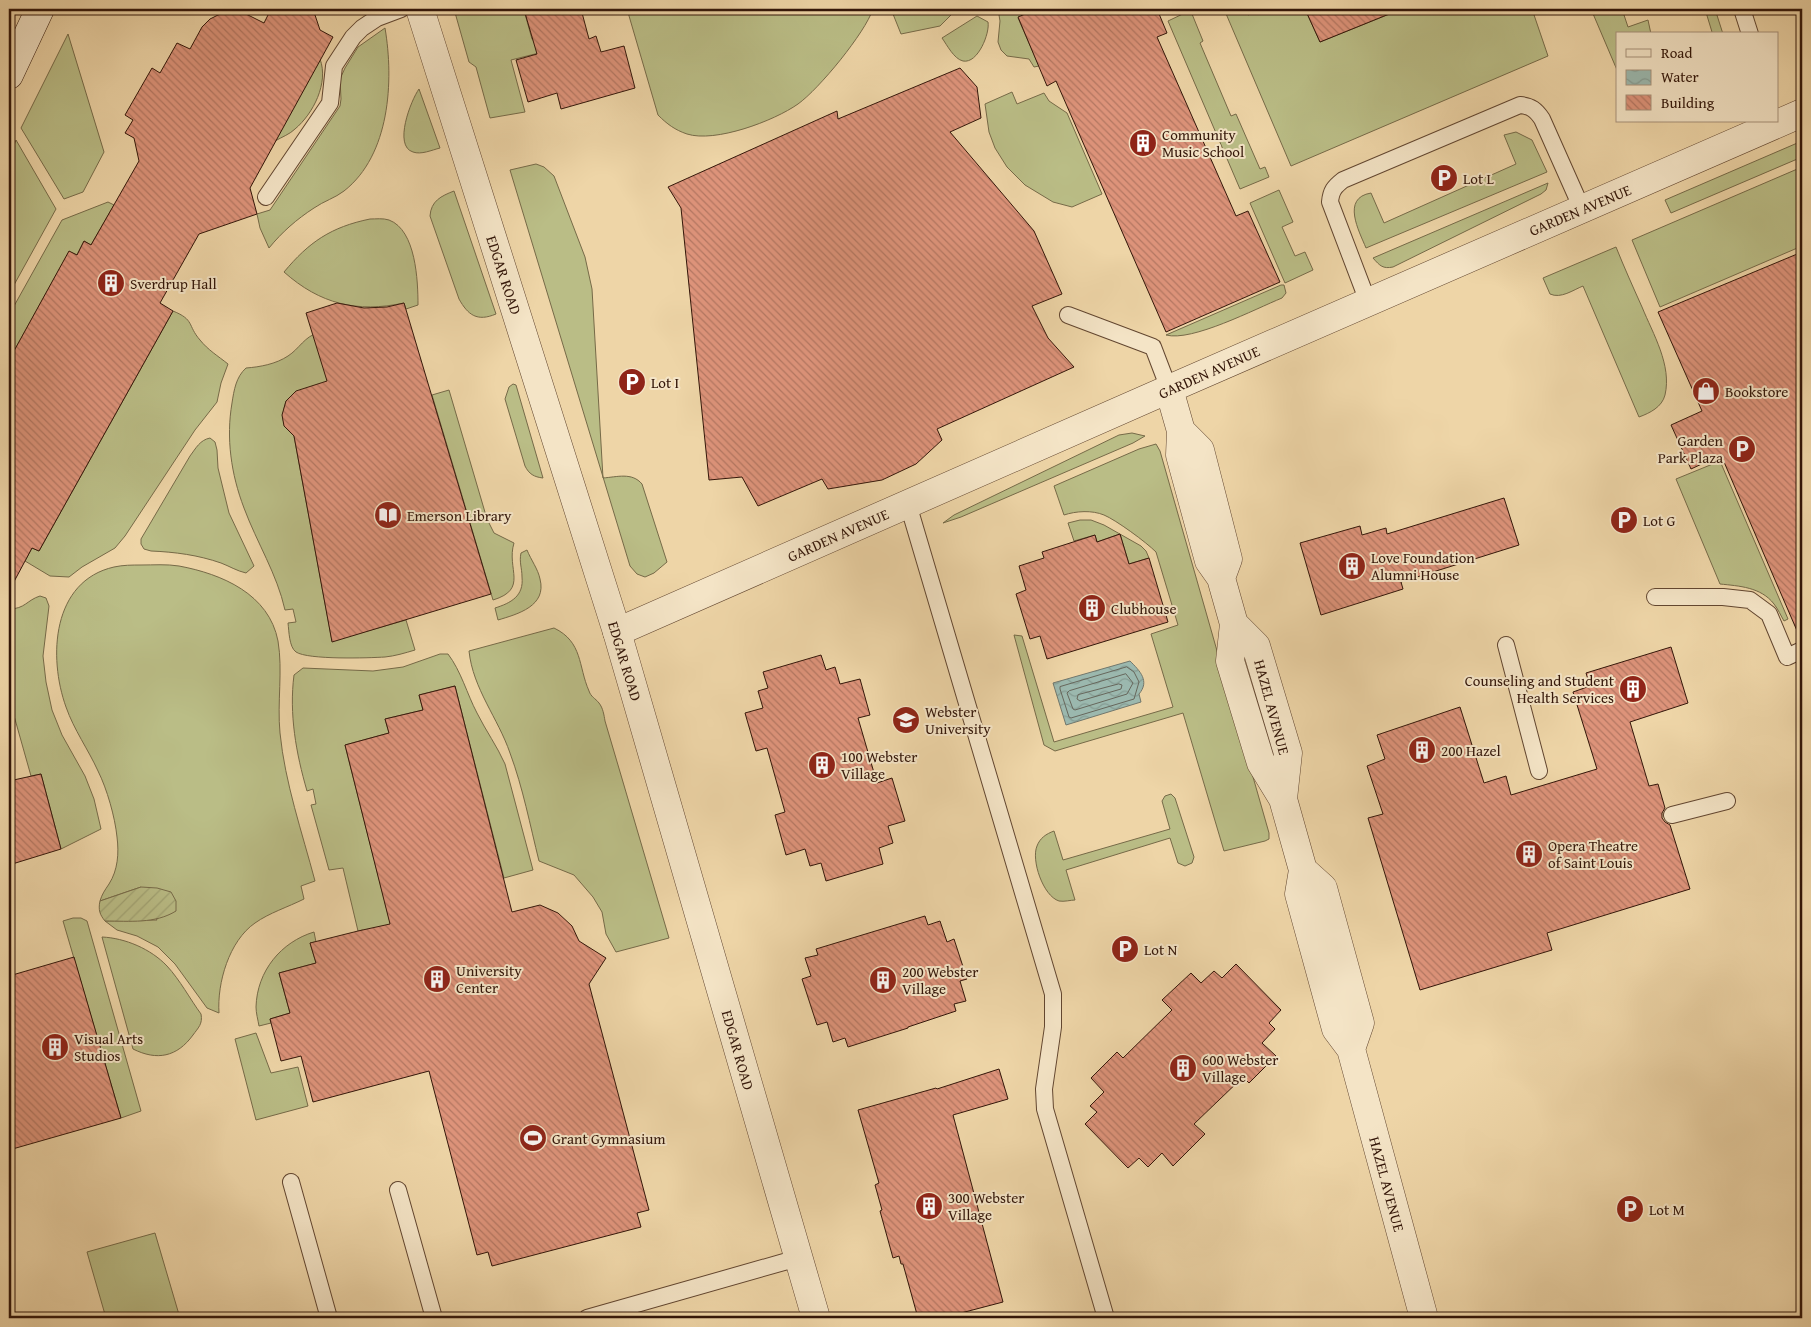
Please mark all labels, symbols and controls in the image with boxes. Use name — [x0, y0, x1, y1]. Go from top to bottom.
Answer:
legend — [1616, 32, 1778, 122]
text: Road — [1661, 42, 1692, 63]
text: Water — [1661, 66, 1699, 87]
text: Building — [1661, 92, 1715, 113]
place label: Community Music School — [1162, 124, 1244, 162]
building icon: Community Music School — [1128, 128, 1158, 158]
parking icon: Lot L — [1429, 163, 1459, 193]
place label: Lot L — [1463, 168, 1495, 189]
street label: GARDEN AVENUE — [1526, 179, 1635, 241]
street label: EDGAR ROAD — [481, 233, 527, 317]
building icon: Sverdrup Hall — [96, 268, 126, 298]
place label: Sverdrup Hall — [130, 273, 217, 294]
street label: GARDEN AVENUE — [1155, 340, 1263, 404]
parking icon: Lot I — [617, 367, 647, 397]
place label: Lot I — [651, 372, 679, 393]
shop icon: Bookstore — [1691, 376, 1721, 406]
place label: Bookstore — [1725, 381, 1788, 402]
place label: Garden Park Plaza — [1658, 430, 1724, 468]
parking icon: Garden Park Plaza — [1727, 434, 1757, 464]
library icon: Emerson Library — [373, 500, 403, 530]
street label: GARDEN AVENUE — [784, 503, 892, 567]
place label: Emerson Library — [407, 505, 512, 526]
parking icon: Lot G — [1609, 505, 1639, 535]
place label: Lot G — [1643, 510, 1676, 531]
place label: Love Foundation Alumni House — [1371, 547, 1475, 585]
building icon: Love Foundation Alumni House — [1337, 551, 1367, 581]
building icon: Clubhouse — [1077, 593, 1107, 623]
place label: Clubhouse — [1111, 598, 1176, 619]
street label: EDGAR ROAD — [603, 619, 647, 703]
street label: HAZEL AVENUE — [1249, 657, 1295, 757]
place label: Counseling and Student Health Services — [1465, 670, 1615, 708]
building icon: Counseling and Student Health Services — [1618, 674, 1648, 704]
place label: Webster University — [925, 701, 991, 739]
school or university icon: Webster University — [891, 705, 921, 735]
building icon: 200 Hazel — [1407, 735, 1437, 765]
place label: 200 Hazel — [1441, 740, 1501, 761]
place label: 100 Webster Village — [841, 746, 917, 784]
building icon: 100 Webster Village — [807, 750, 837, 780]
place label: Opera Theatre of Saint Louis — [1548, 835, 1638, 873]
building icon: Opera Theatre of Saint Louis — [1514, 839, 1544, 869]
parking icon: Lot N — [1110, 934, 1140, 964]
place label: Lot N — [1144, 939, 1178, 960]
place label: University Center — [456, 960, 522, 998]
place label: 200 Webster Village — [902, 961, 978, 999]
building icon: University Center — [422, 964, 452, 994]
building icon: 200 Webster Village — [868, 965, 898, 995]
street label: EDGAR ROAD — [717, 1008, 759, 1092]
place label: Visual Arts Studios — [74, 1028, 143, 1066]
building icon: Visual Arts Studios — [40, 1032, 70, 1062]
place label: 600 Webster Village — [1202, 1049, 1278, 1087]
building icon: 600 Webster Village — [1168, 1053, 1198, 1083]
sports icon: Grant Gymnasium — [518, 1123, 548, 1153]
place label: Grant Gymnasium — [552, 1128, 666, 1149]
street label: HAZEL AVENUE — [1364, 1134, 1410, 1234]
place label: 300 Webster Village — [948, 1187, 1024, 1225]
building icon: 300 Webster Village — [914, 1191, 944, 1221]
parking icon: Lot M — [1615, 1194, 1645, 1224]
place label: Lot M — [1649, 1199, 1685, 1220]

